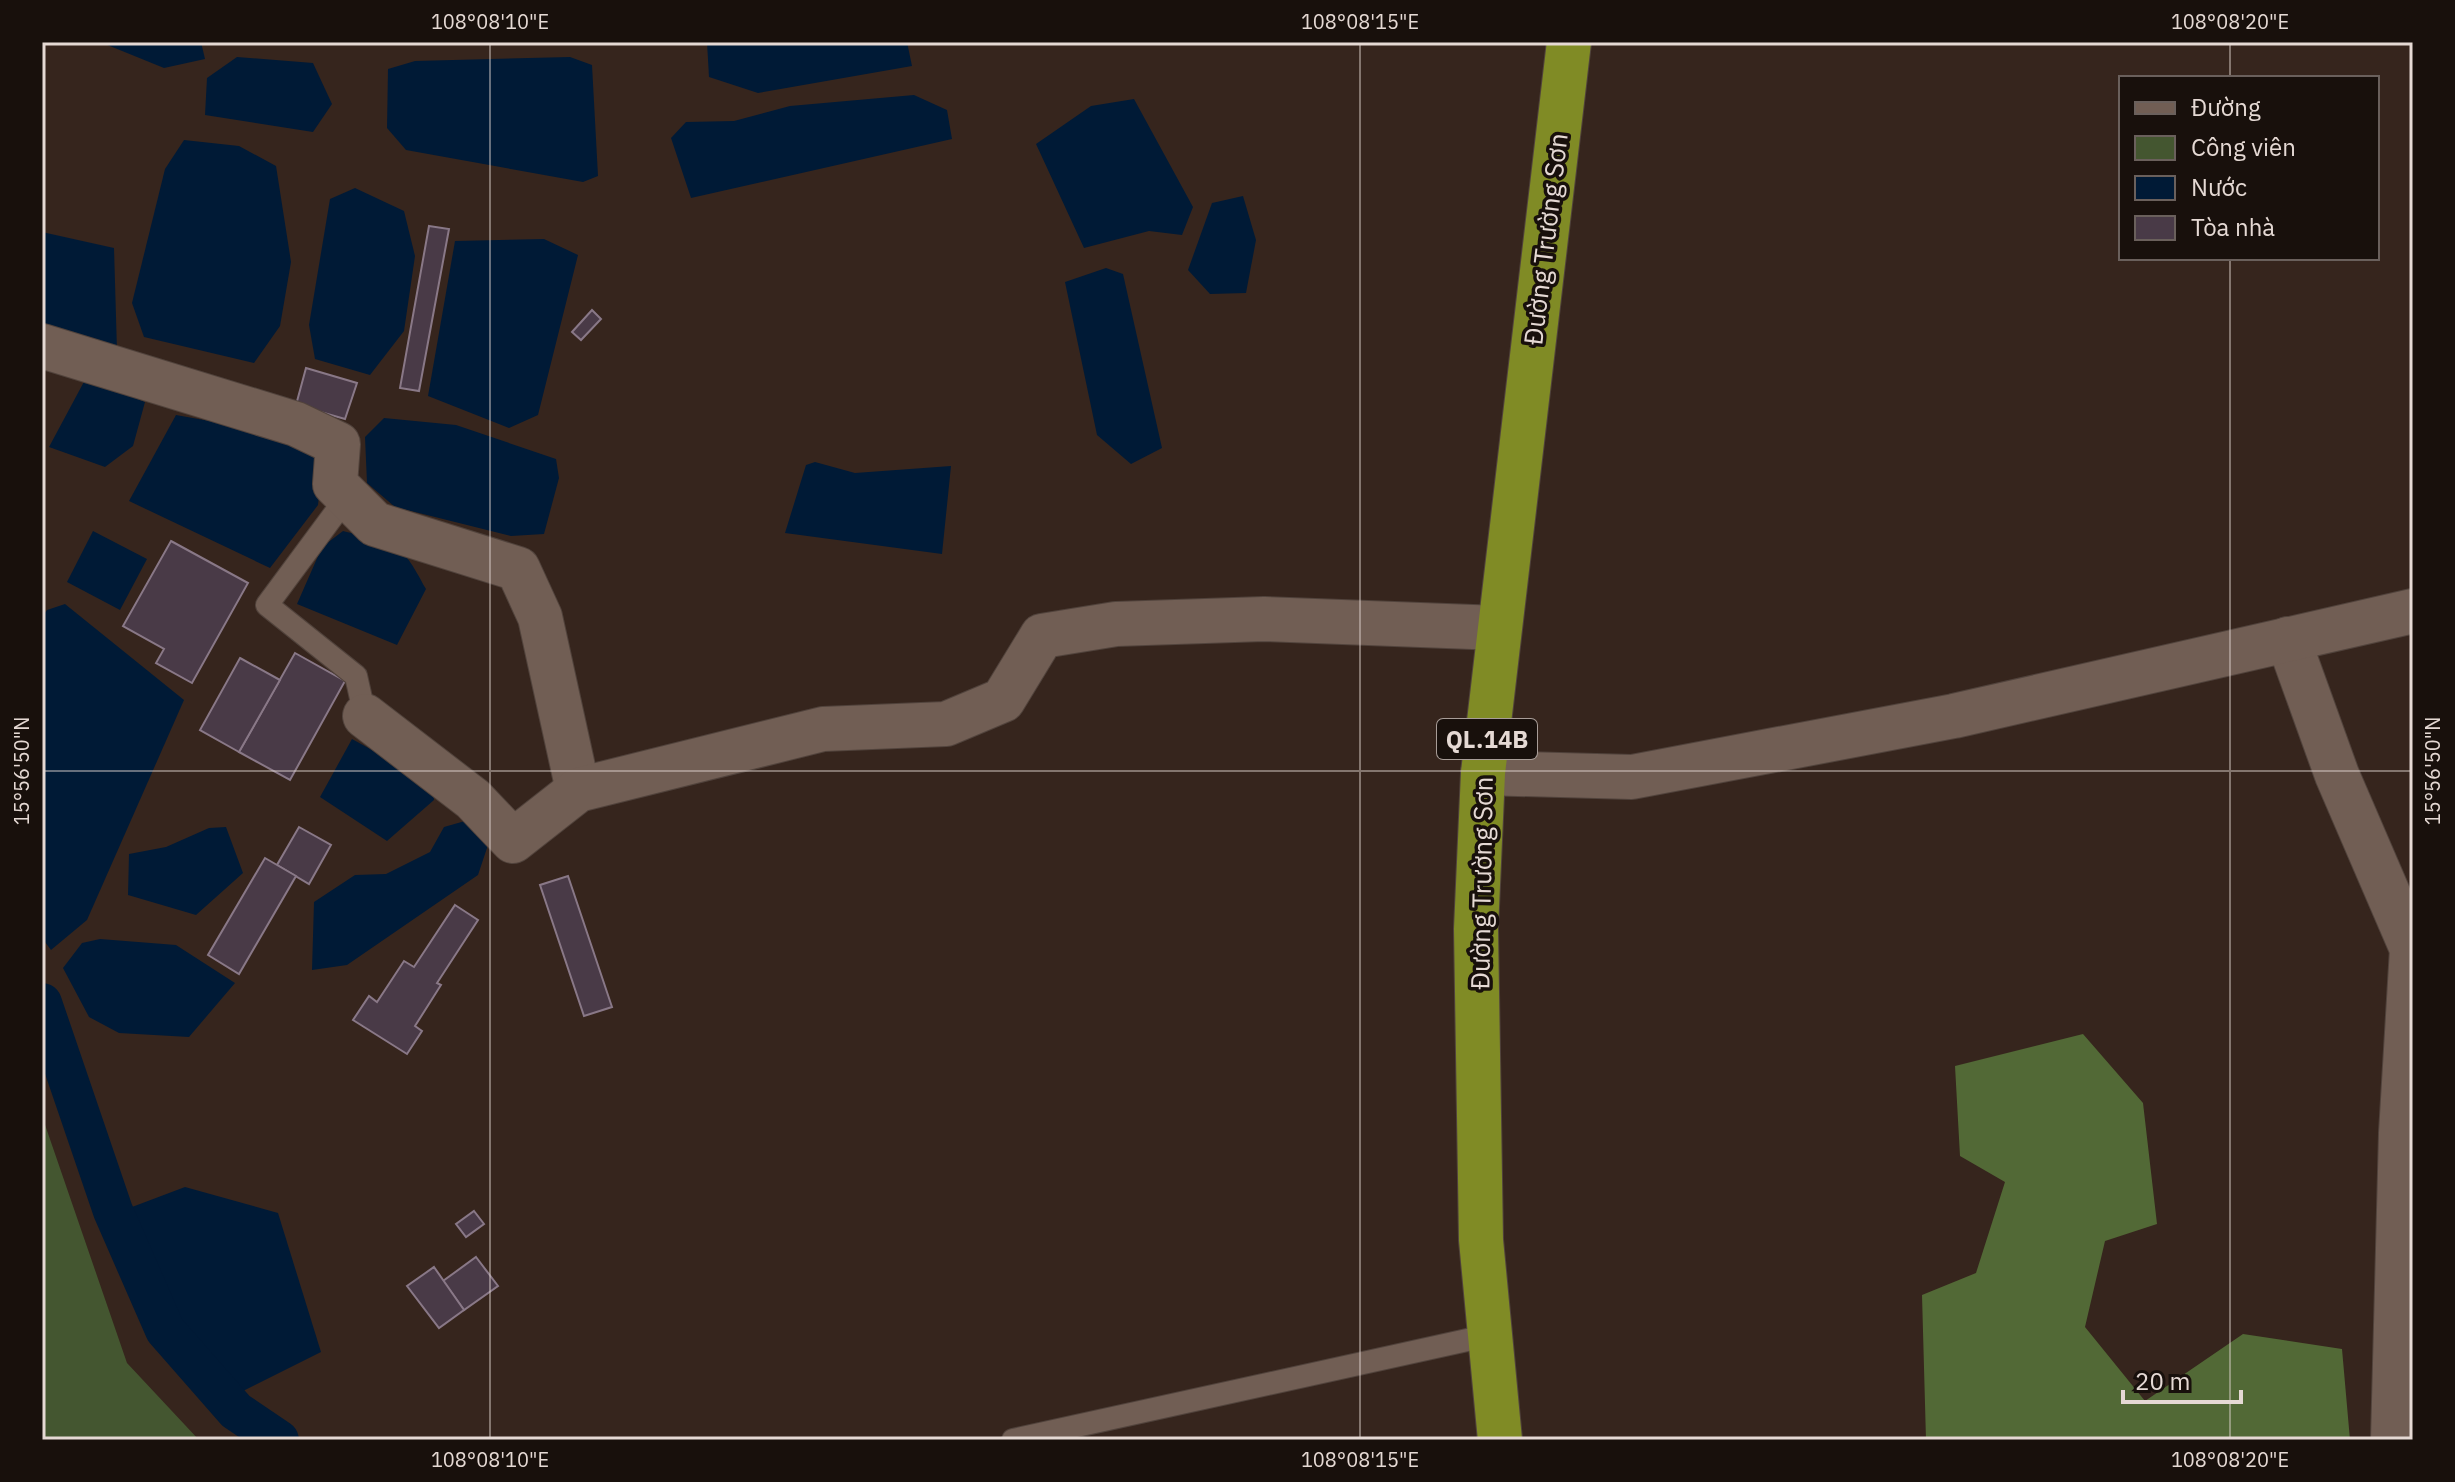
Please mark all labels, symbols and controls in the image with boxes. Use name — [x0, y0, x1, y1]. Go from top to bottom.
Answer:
text: 108°08'10"E — [431, 8, 549, 35]
text: 108°08'15"E — [1301, 8, 1419, 35]
text: 108°08'20"E — [2171, 8, 2289, 35]
legend — [2119, 76, 2379, 260]
text: Đường — [2191, 91, 2261, 123]
street label: Đường Trường Sơn — [1515, 131, 1575, 347]
text: Công viên — [2191, 131, 2296, 163]
text: Nước — [2191, 171, 2247, 203]
text: Tòa nhà — [2191, 211, 2275, 243]
text: 15°56'50"N — [8, 717, 35, 825]
text: 15°56'50"N — [2419, 717, 2446, 825]
road number: QL.14B — [1437, 719, 1537, 759]
street label: Đường Trường Sơn — [1462, 776, 1500, 990]
scale bar — [2123, 1354, 2241, 1404]
text: 20 m — [2135, 1365, 2190, 1397]
text: 108°08'10"E — [431, 1446, 549, 1473]
text: 108°08'15"E — [1301, 1446, 1419, 1473]
text: 108°08'20"E — [2171, 1446, 2289, 1473]

